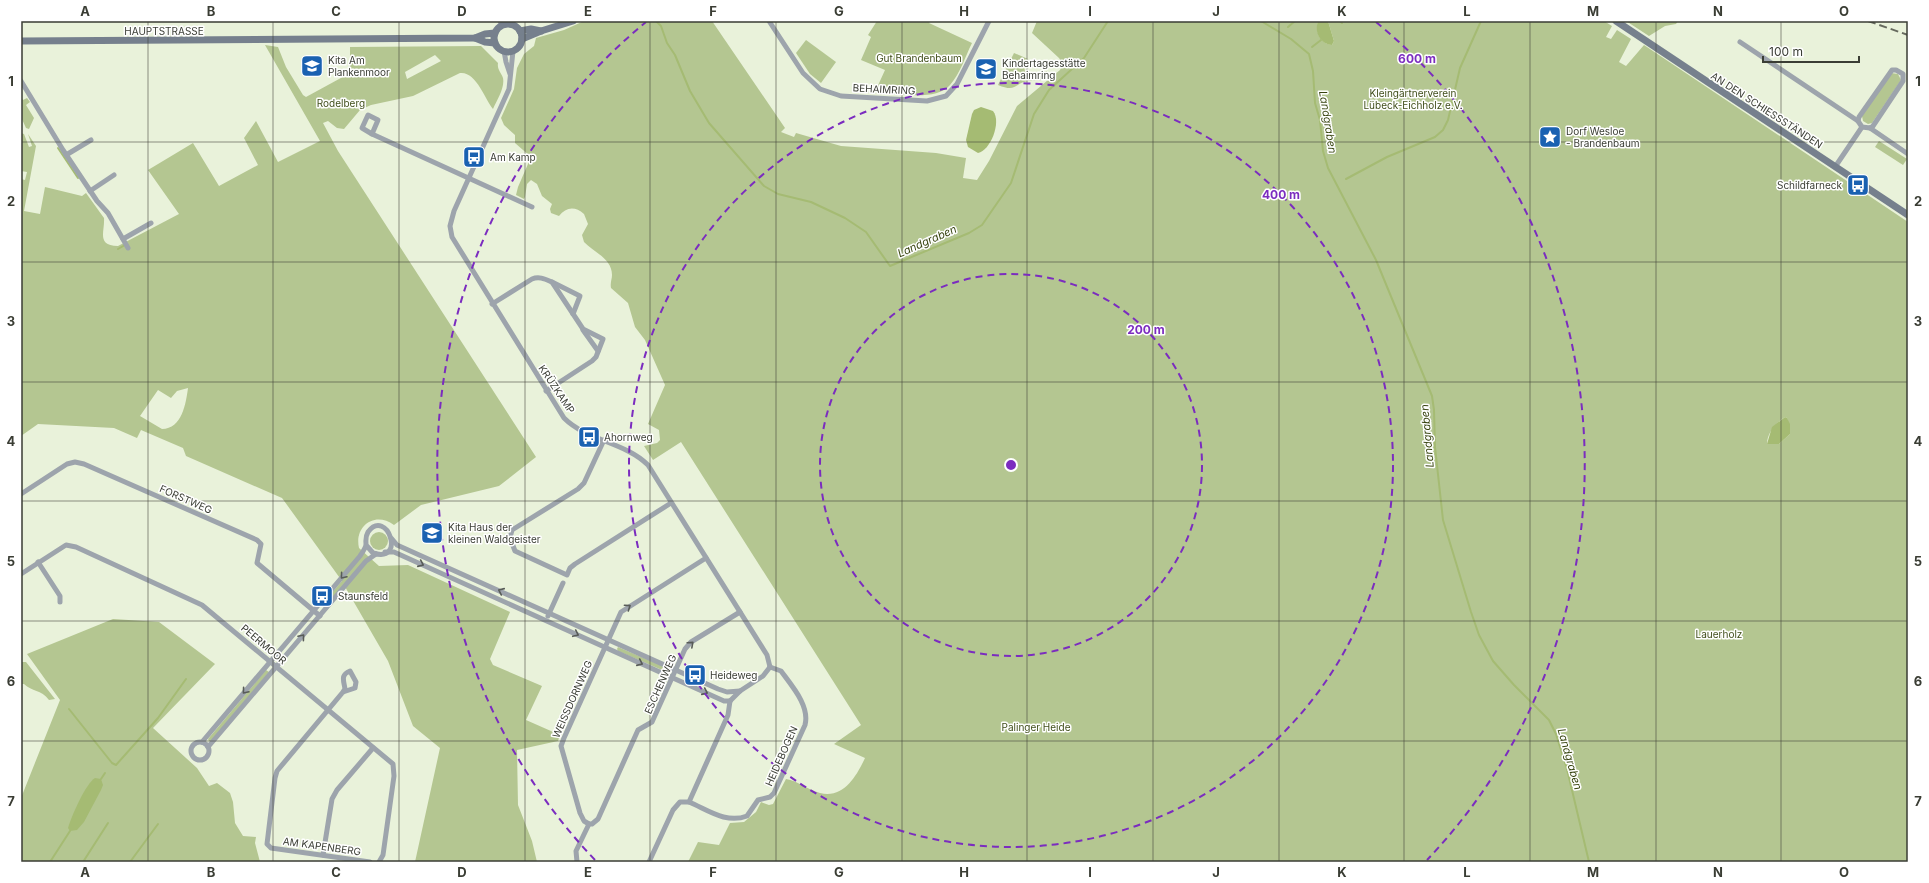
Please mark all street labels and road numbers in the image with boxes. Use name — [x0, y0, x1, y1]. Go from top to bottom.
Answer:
street label: HAUPTSTRASSE — [124, 25, 204, 37]
street label: AN DEN SCHIESSSTÄNDEN — [1709, 69, 1825, 151]
street label: BEHAIMRING — [852, 81, 916, 97]
street label: KRÜZKAMP — [536, 362, 578, 416]
street label: FORSTWEG — [158, 482, 214, 516]
street label: PEERMOOR — [239, 622, 290, 667]
street label: ESCHENWEG — [641, 652, 679, 716]
street label: WEISSDORNWEG — [550, 658, 594, 740]
street label: HEIDEBOGEN — [762, 724, 800, 788]
street label: AM KAPENBERG — [282, 835, 362, 857]

